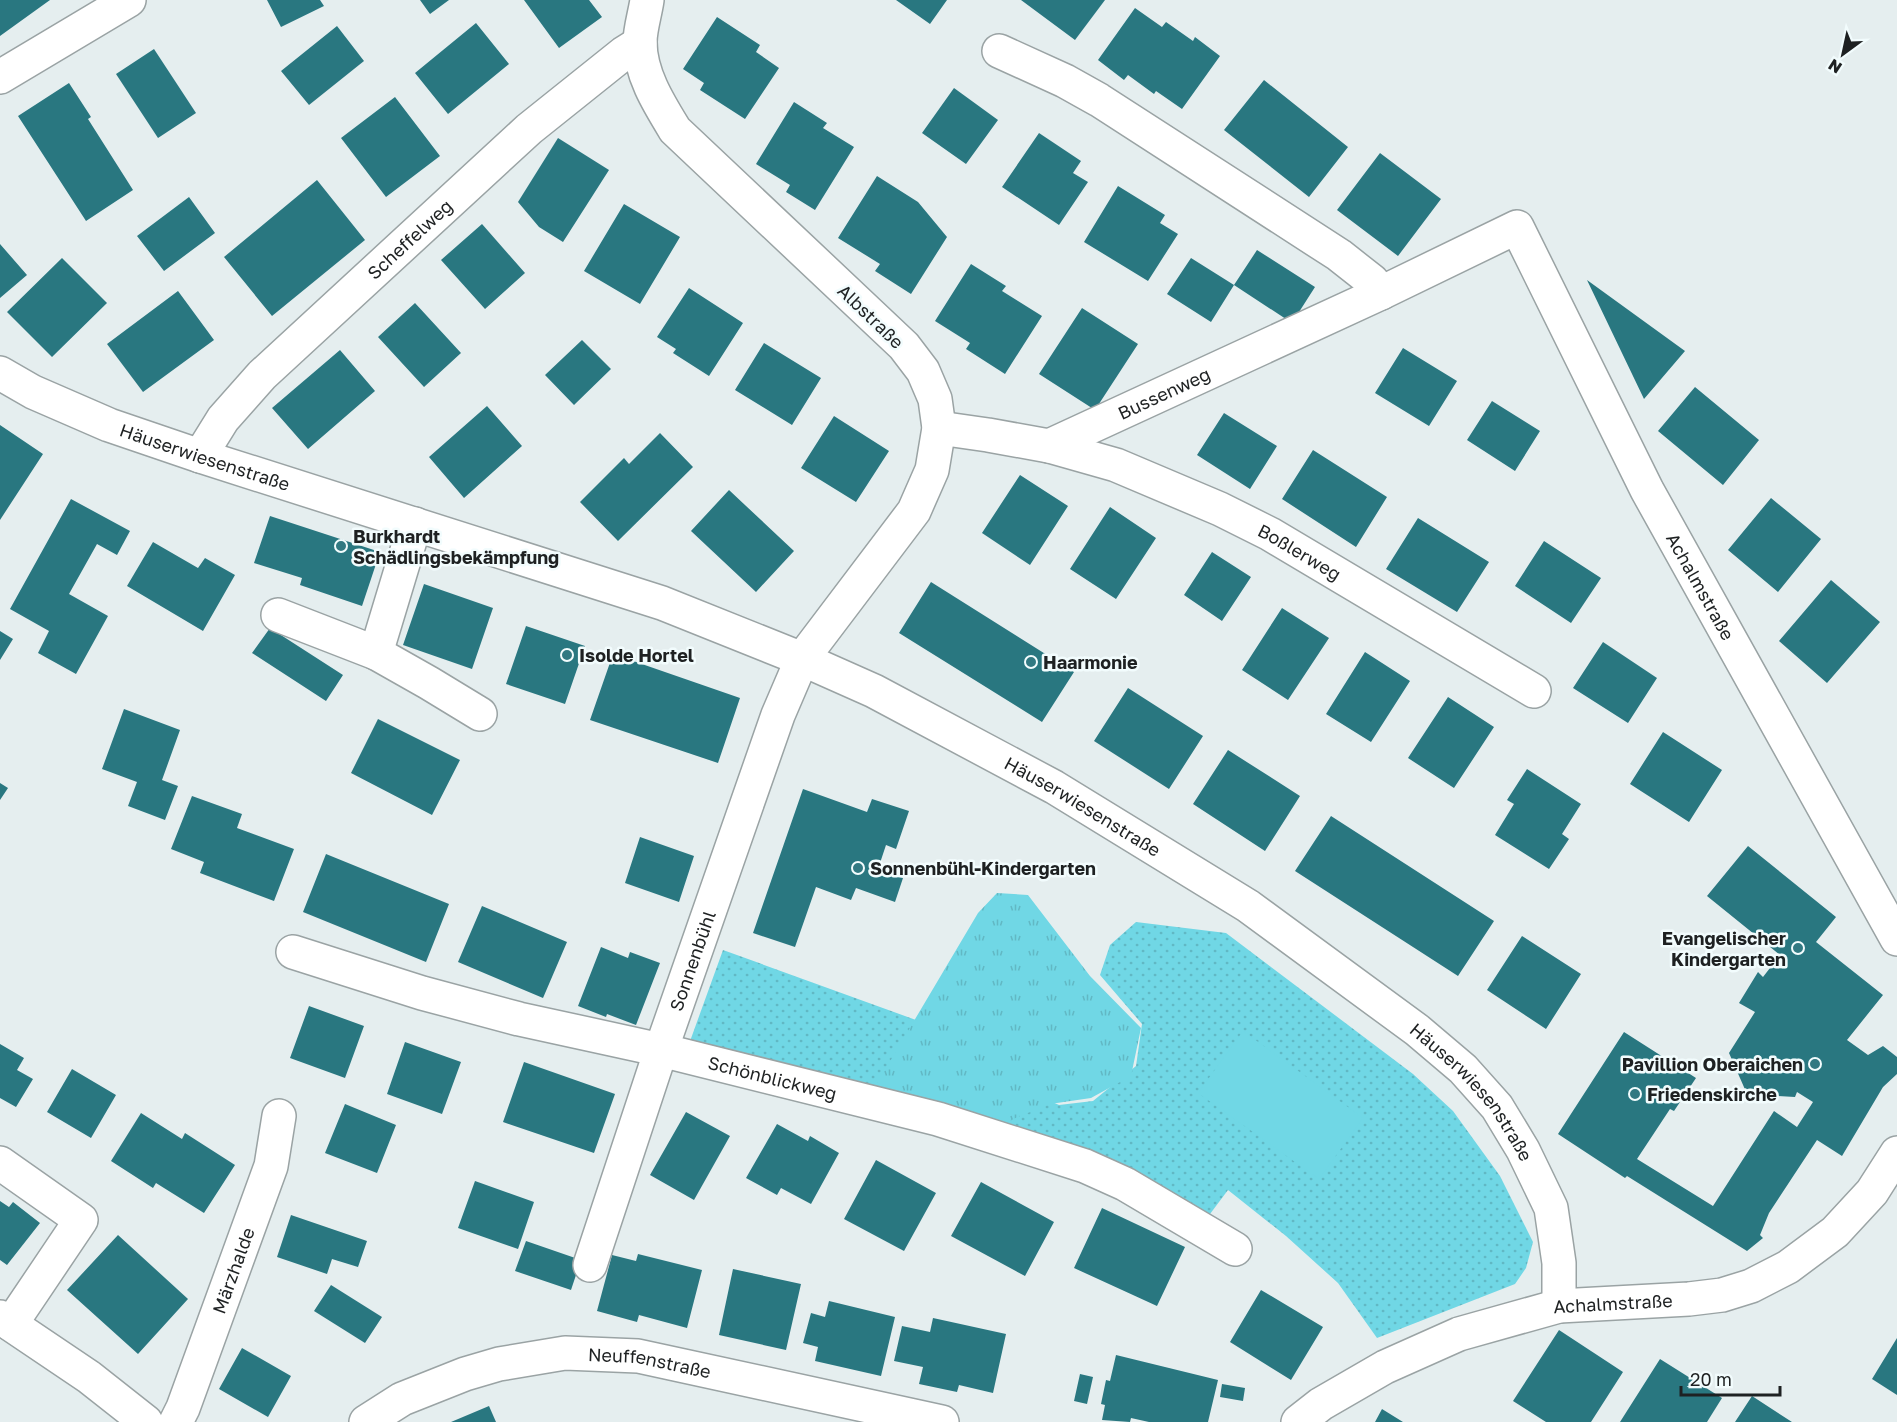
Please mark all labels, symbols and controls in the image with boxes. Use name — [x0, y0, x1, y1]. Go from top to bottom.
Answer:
north arrow — [1813, 24, 1873, 84]
text: N — [1824, 55, 1845, 78]
street label: Scheffelweg — [362, 194, 457, 284]
street label: Albstraße — [833, 279, 909, 353]
street label: Bussenweg — [1114, 362, 1214, 424]
street label: Häuserwiesenstraße — [117, 419, 293, 495]
street label: Boßlerweg — [1255, 519, 1345, 585]
place label: Burkhardt Schädlingsbekämpfung — [353, 525, 559, 568]
street label: Achalmstraße — [1662, 529, 1739, 644]
marker: Burkhardt Schädlingsbekämpfung — [334, 539, 348, 553]
place label: Isolde Hortel — [579, 644, 694, 666]
marker: Isolde Hortel — [560, 648, 574, 662]
place label: Haarmonie — [1043, 651, 1138, 673]
marker: Haarmonie — [1024, 655, 1038, 669]
street label: Häuserwiesenstraße — [1001, 752, 1165, 861]
place label: Sonnenbühl-Kindergarten — [870, 857, 1096, 879]
marker: Sonnenbühl-Kindergarten — [851, 861, 865, 875]
street label: Sonnenbühl — [665, 907, 720, 1014]
place label: Evangelischer Kindergarten — [1662, 927, 1786, 970]
marker: Evangelischer Kindergarten — [1791, 941, 1805, 955]
street label: Häuserwiesenstraße — [1406, 1018, 1538, 1164]
street label: Schönblickweg — [706, 1051, 839, 1104]
place label: Pavillion Oberaichen — [1622, 1053, 1803, 1075]
marker: Pavillion Oberaichen — [1808, 1057, 1822, 1071]
place label: Friedenskirche — [1647, 1083, 1777, 1105]
marker: Friedenskirche — [1628, 1087, 1642, 1101]
street label: Märzhalde — [207, 1224, 259, 1317]
street label: Achalmstraße — [1553, 1289, 1673, 1317]
street label: Neuffenstraße — [587, 1343, 713, 1383]
scale bar — [1681, 1359, 1780, 1397]
text: 20 m — [1690, 1368, 1732, 1390]

